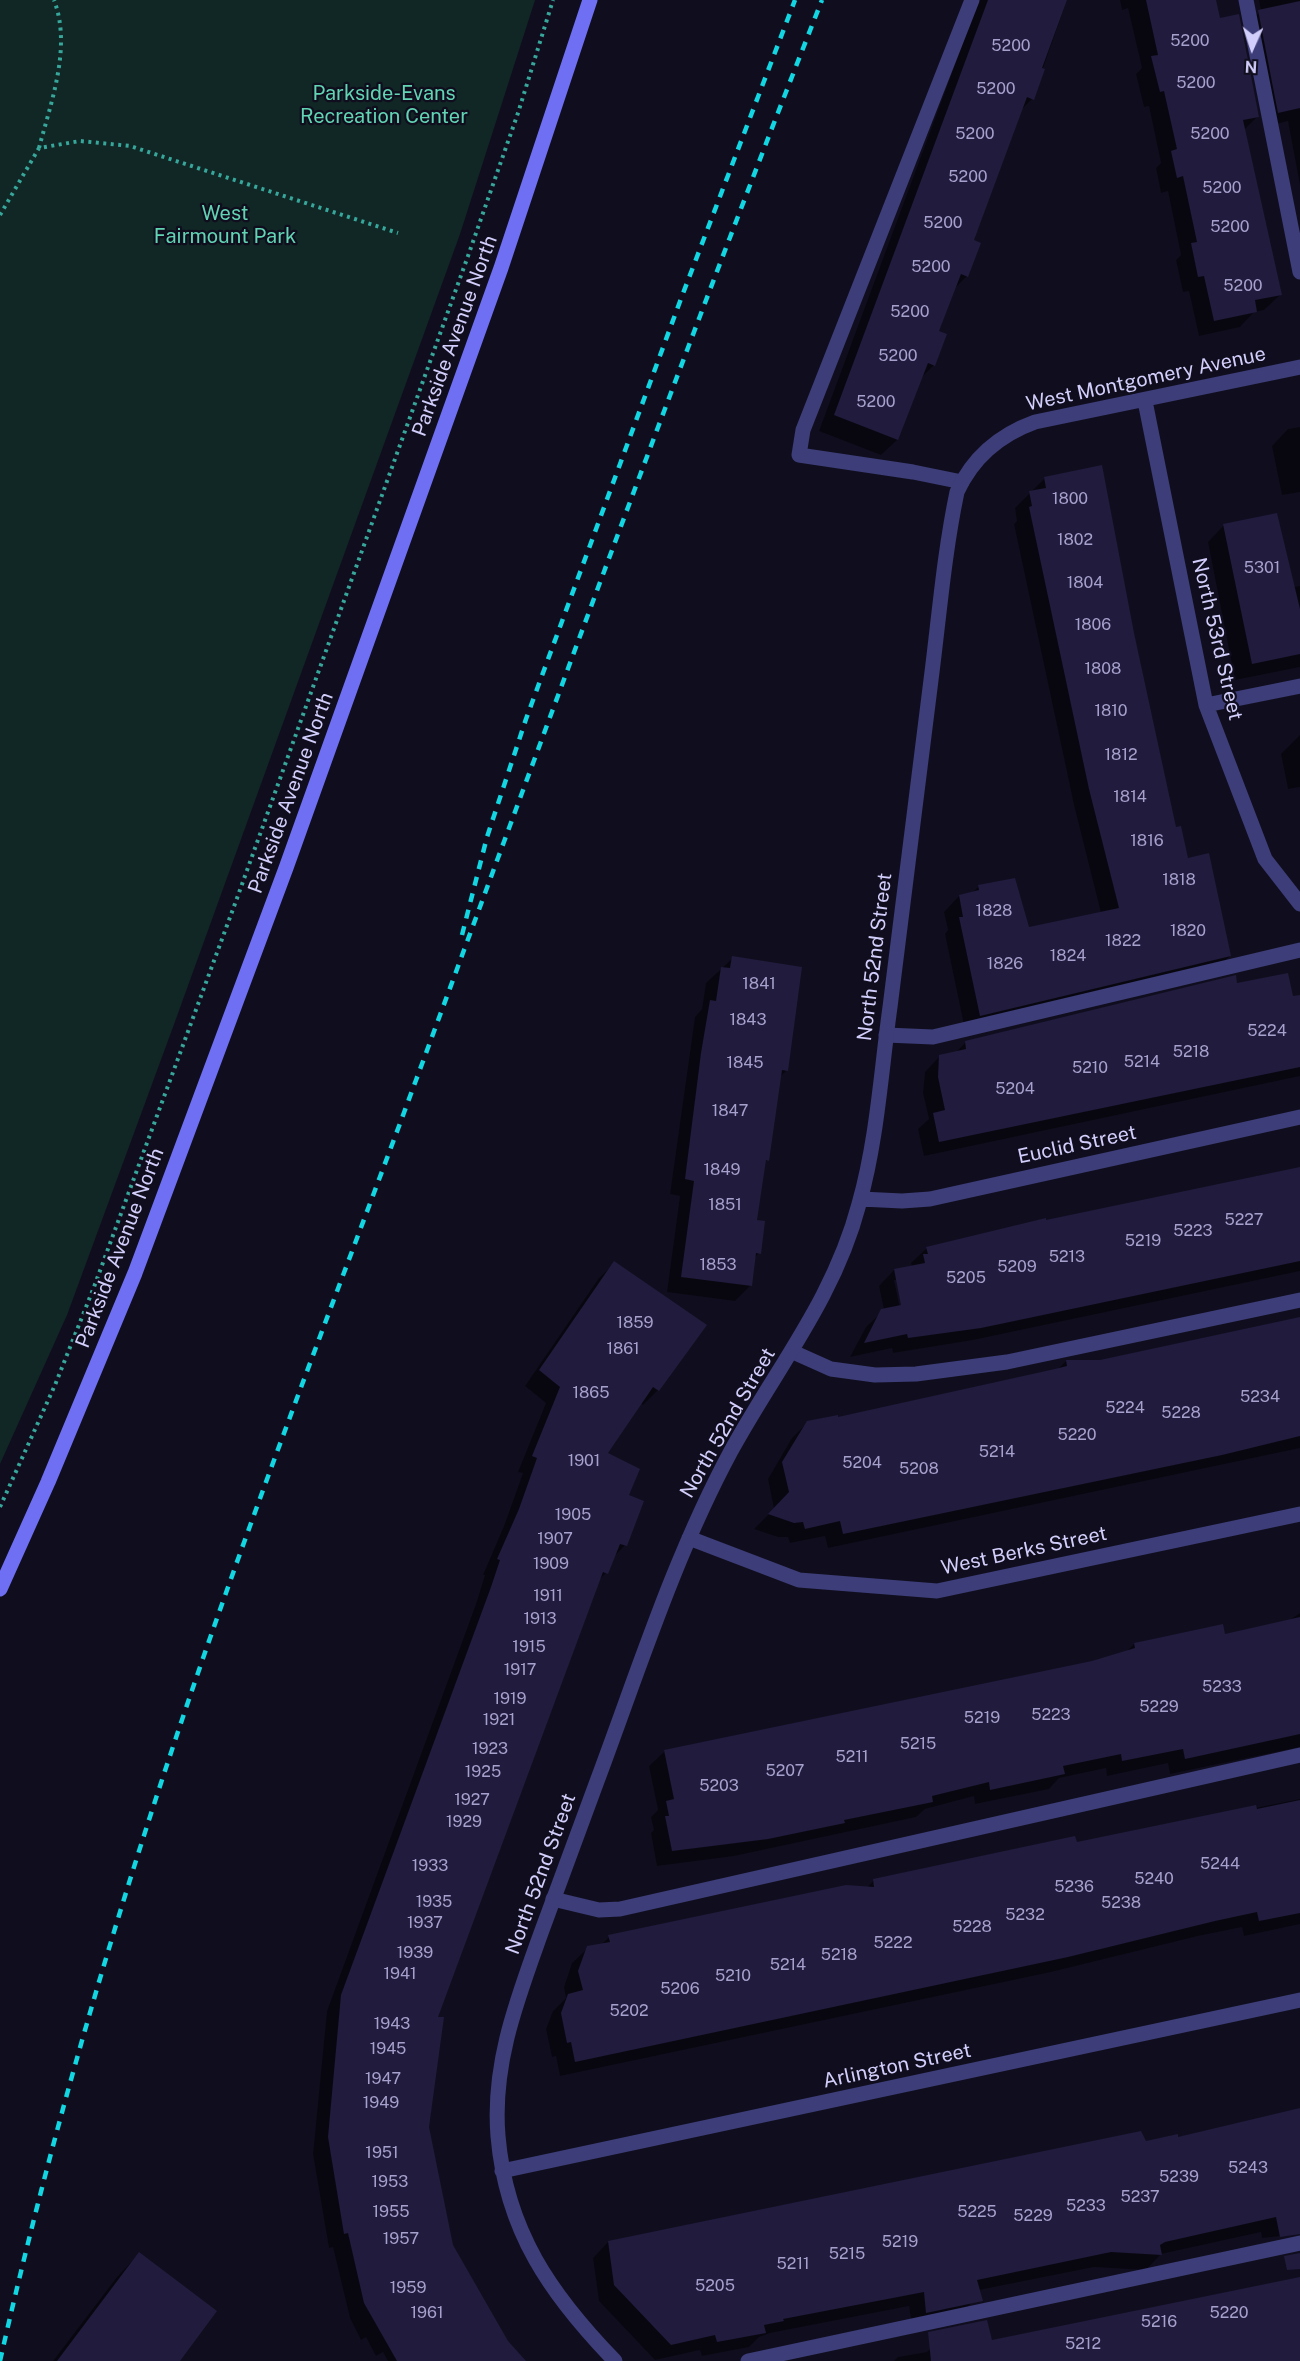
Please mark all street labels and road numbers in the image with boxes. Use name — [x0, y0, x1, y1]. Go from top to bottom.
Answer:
street label: Parkside Avenue North — [407, 232, 503, 440]
street label: West Montgomery Avenue — [1024, 342, 1268, 416]
street label: North 53rd Street — [1187, 555, 1247, 723]
street label: Parkside Avenue North — [243, 689, 339, 897]
street label: North 52nd Street — [853, 871, 897, 1043]
street label: Euclid Street — [1015, 1121, 1139, 1169]
street label: Parkside Avenue North — [71, 1145, 169, 1351]
street label: North 52nd Street — [675, 1344, 781, 1502]
street label: West Berks Street — [939, 1522, 1109, 1580]
street label: North 52nd Street — [501, 1790, 581, 1958]
street label: Arlington Street — [821, 2039, 973, 2093]

